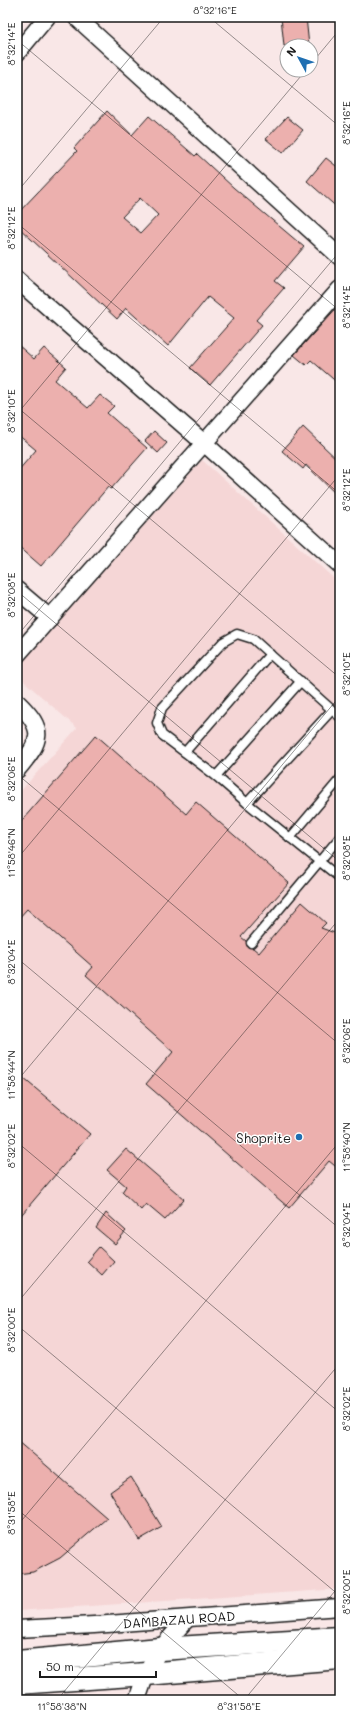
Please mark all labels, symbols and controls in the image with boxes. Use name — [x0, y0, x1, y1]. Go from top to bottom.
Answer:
text: 8°32'16"E — [193, 3, 237, 17]
text: 8°32'14"E — [4, 22, 18, 66]
north arrow — [279, 38, 319, 78]
text: N — [283, 43, 299, 59]
text: 8°32'16"E — [339, 101, 353, 145]
text: 8°32'12"E — [4, 206, 18, 249]
text: 8°32'14"E — [339, 285, 353, 329]
text: 8°32'10"E — [4, 389, 18, 433]
text: 8°32'12"E — [339, 468, 353, 511]
text: 8°32'08"E — [4, 572, 18, 618]
text: 8°32'10"E — [339, 652, 353, 696]
text: 8°32'06"E — [4, 756, 18, 802]
text: 11°58'46"N — [4, 828, 18, 878]
text: 8°32'08"E — [339, 835, 353, 881]
text: 8°32'04"E — [4, 939, 18, 984]
text: 8°32'06"E — [339, 1018, 353, 1064]
text: 11°58'44"N — [4, 1050, 18, 1100]
text: 11°58'40"N — [339, 1122, 353, 1172]
text: 8°32'02"E — [4, 1123, 18, 1168]
place label: Shoprite — [236, 1129, 291, 1146]
marker: Shoprite — [294, 1132, 304, 1142]
text: 8°32'04"E — [339, 1202, 353, 1247]
text: 8°32'00"E — [4, 1307, 18, 1353]
text: 8°32'02"E — [339, 1386, 353, 1431]
text: 8°31'58"E — [4, 1491, 18, 1535]
text: 8°32'00"E — [339, 1569, 353, 1615]
street label: DAMBAZAU ROAD — [122, 1607, 236, 1631]
scale bar — [40, 1653, 156, 1679]
text: 50 m — [46, 1658, 74, 1674]
text: 11°58'38"N — [37, 1699, 87, 1713]
text: 8°31'58"E — [217, 1699, 261, 1713]

